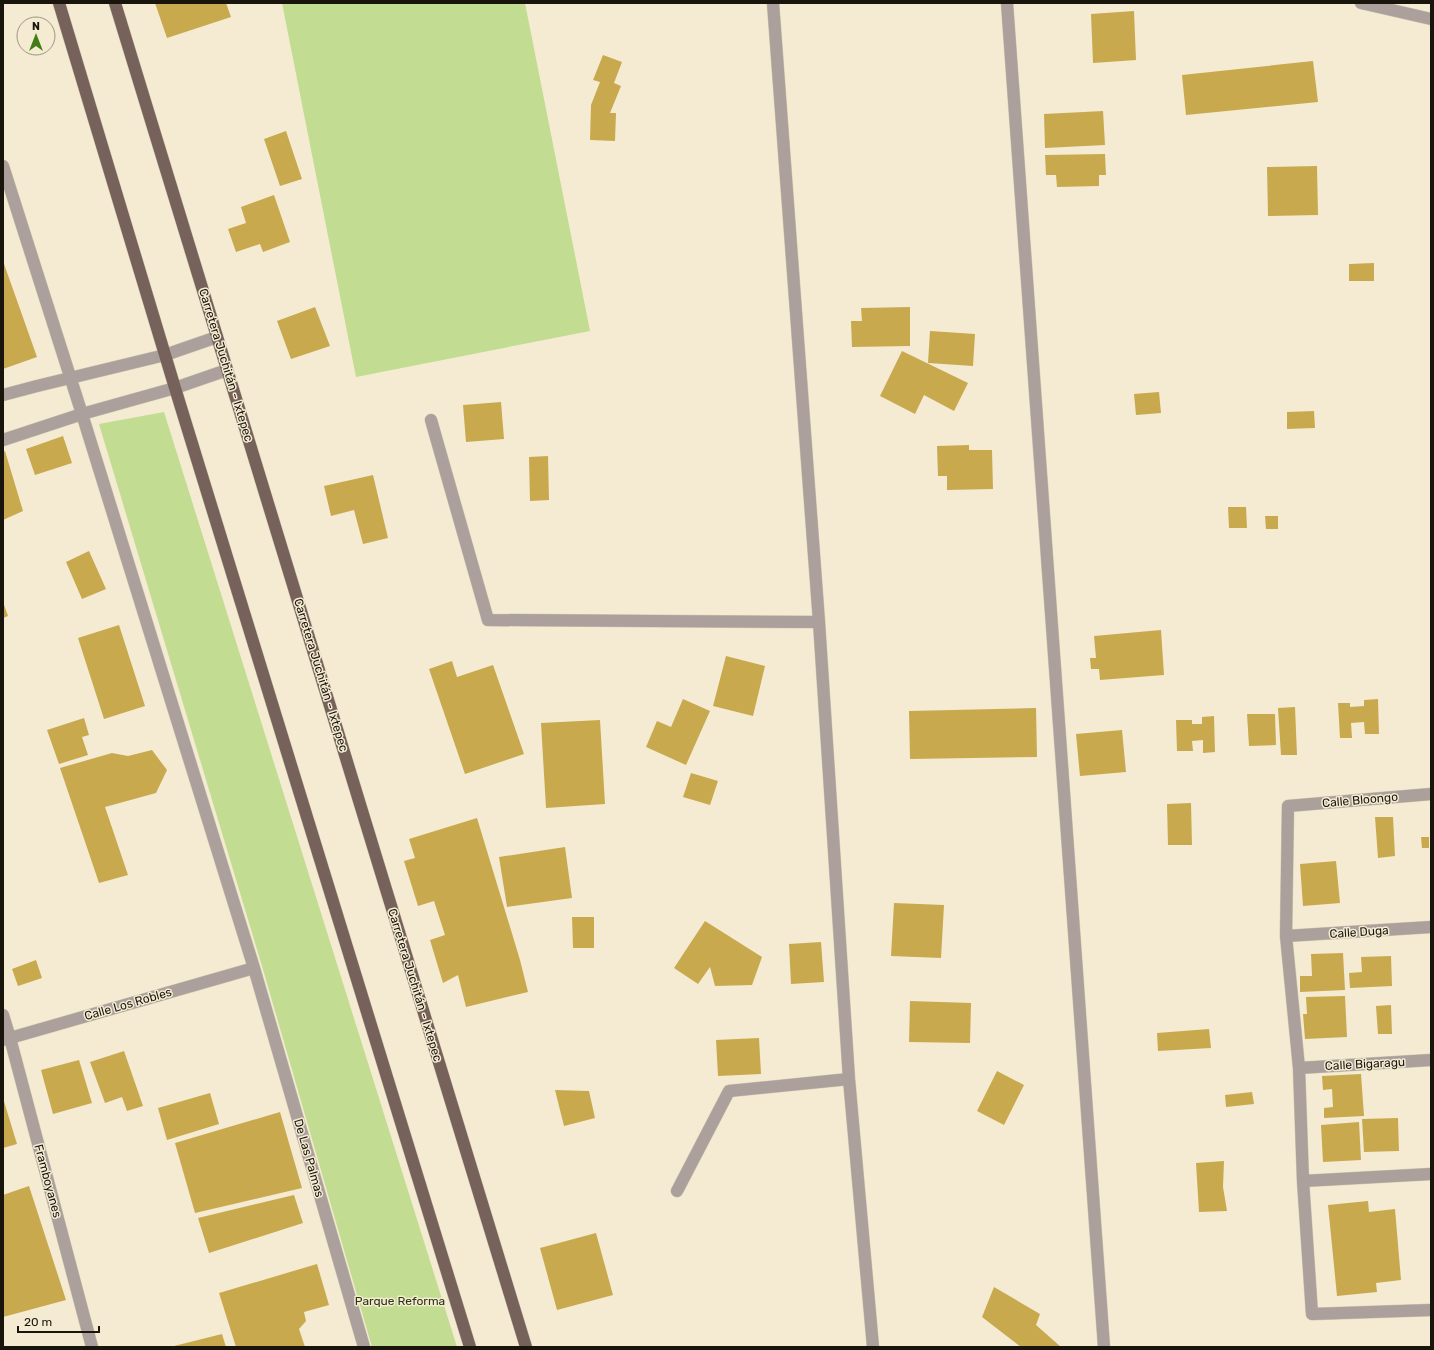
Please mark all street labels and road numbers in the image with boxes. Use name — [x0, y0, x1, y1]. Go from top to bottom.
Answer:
street label: Carretera Juchitán - Ixtepec — [196, 287, 256, 444]
street label: Carretera Juchitán - Ixtepec — [291, 597, 351, 754]
street label: Calle Bloongo — [1321, 790, 1399, 810]
street label: Carretera Juchitán - Ixtepec — [385, 907, 445, 1064]
street label: Calle Duga — [1329, 923, 1389, 941]
street label: Calle Los Robles — [83, 985, 173, 1023]
street label: Calle Bigaragu — [1325, 1055, 1405, 1073]
street label: De Las Palmas — [291, 1117, 327, 1199]
street label: Framboyanes — [31, 1143, 65, 1219]

